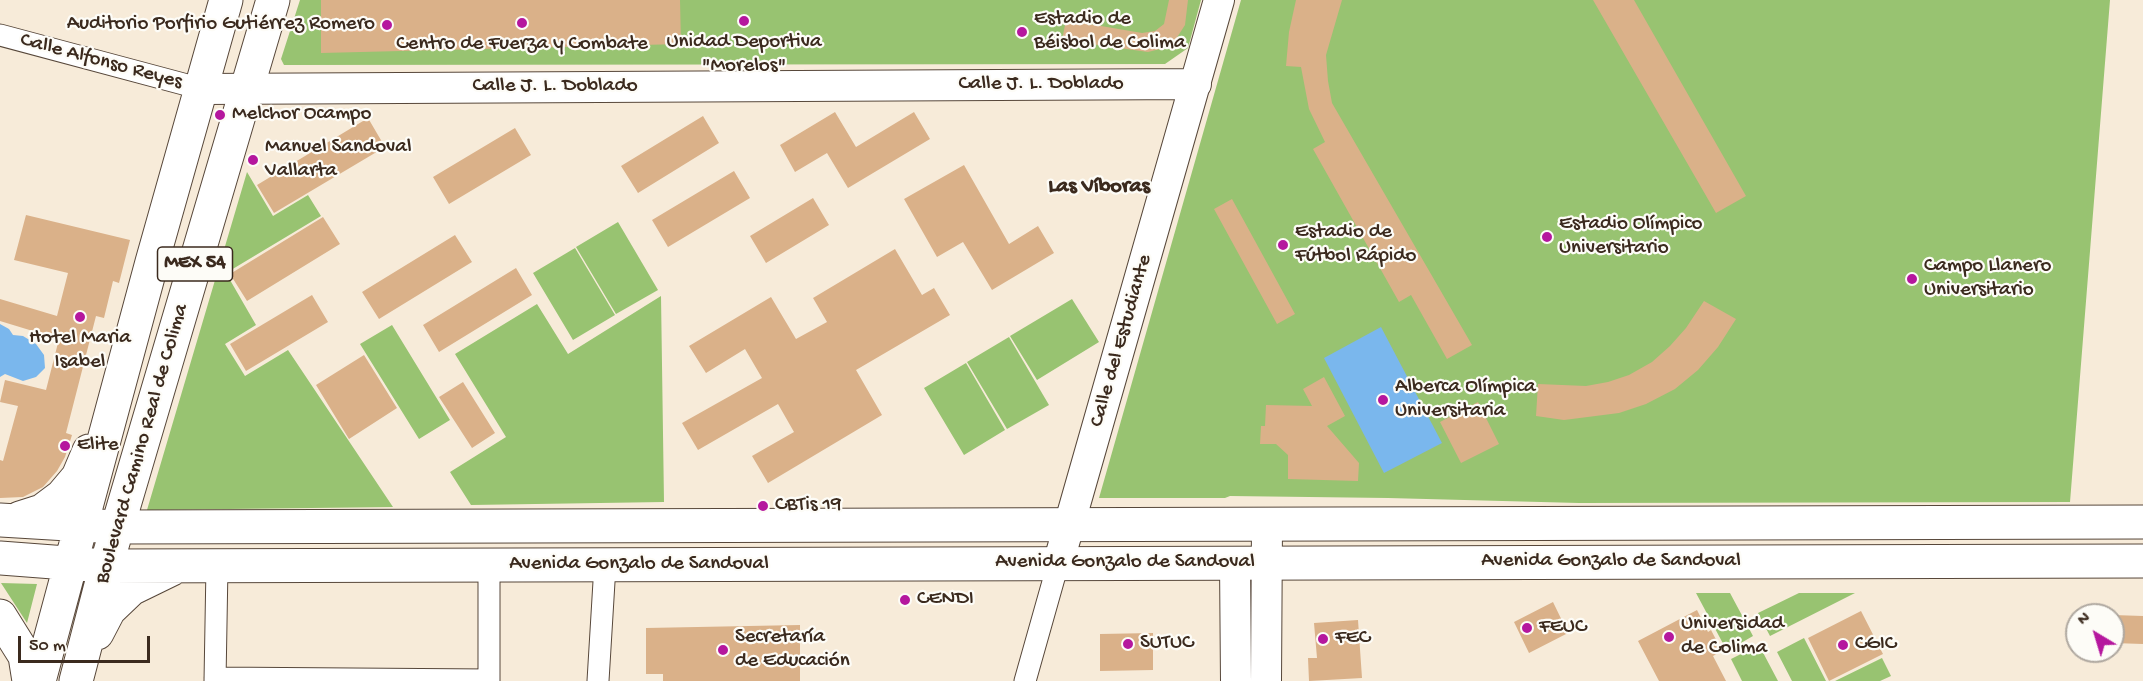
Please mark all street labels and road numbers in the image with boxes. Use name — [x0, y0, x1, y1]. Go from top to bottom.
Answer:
street label: Calle Alfonso Reyes — [17, 28, 185, 96]
street label: Calle J. L. Doblado — [958, 72, 1124, 98]
street label: Calle J. L. Doblado — [472, 74, 638, 100]
road number: MEX 54 — [158, 247, 232, 281]
street label: Calle del Estudiante — [1085, 252, 1159, 430]
street label: Boulevard Camino Real de Colima — [91, 301, 195, 587]
street label: Avenida Gonzalo de Sandoval — [1481, 549, 1741, 575]
street label: Avenida Gonzalo de Sandoval — [995, 550, 1255, 576]
street label: Avenida Gonzalo de Sandoval — [509, 552, 769, 578]

